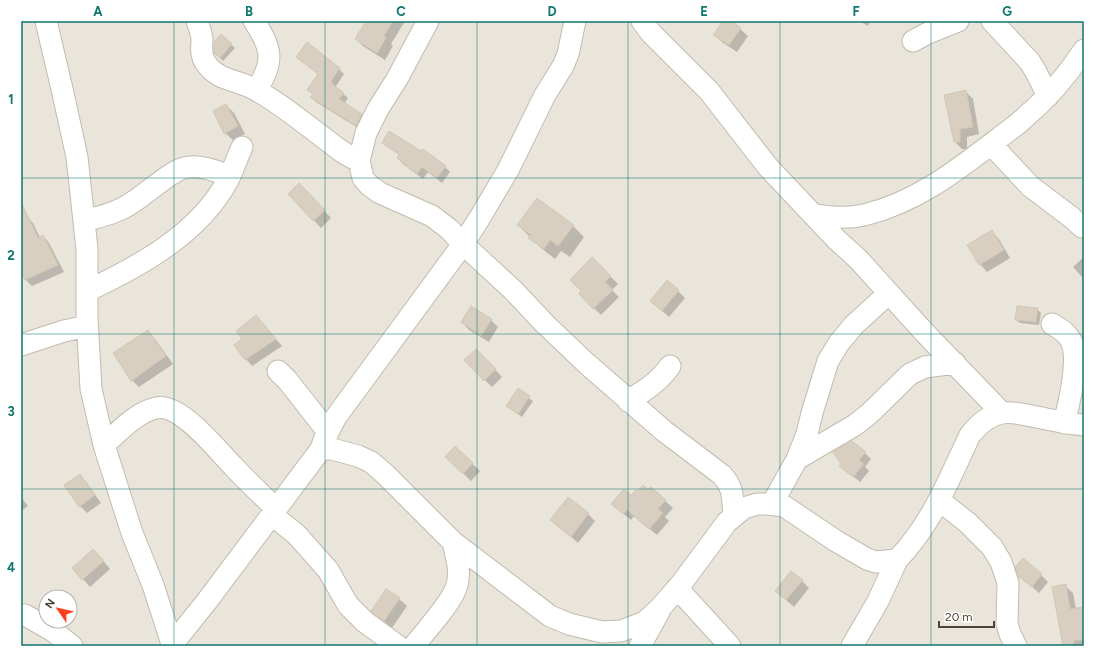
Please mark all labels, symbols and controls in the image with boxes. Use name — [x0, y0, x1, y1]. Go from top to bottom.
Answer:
text: A — [93, 4, 103, 19]
text: B — [245, 4, 253, 19]
text: C — [396, 4, 406, 19]
text: D — [547, 4, 557, 19]
text: E — [700, 4, 708, 19]
text: F — [852, 4, 860, 19]
text: G — [1002, 4, 1012, 19]
text: 1 — [8, 92, 14, 107]
text: 2 — [7, 248, 15, 263]
text: 3 — [7, 404, 15, 419]
text: 4 — [7, 560, 15, 575]
north arrow — [38, 589, 78, 629]
text: N — [42, 597, 58, 611]
scale bar — [939, 603, 994, 629]
text: 20 m — [945, 610, 973, 624]

